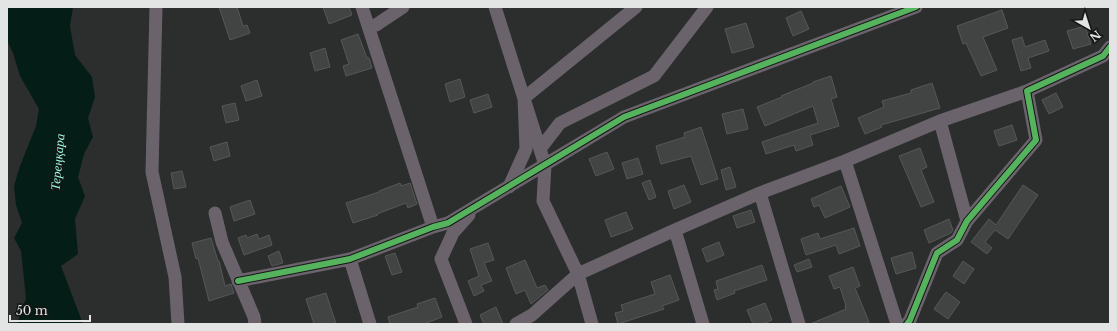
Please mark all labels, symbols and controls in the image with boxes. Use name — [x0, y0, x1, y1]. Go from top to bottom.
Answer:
north arrow — [1069, 8, 1109, 48]
text: N — [1086, 27, 1104, 45]
water label: Тереңқара — [47, 133, 68, 191]
scale bar — [10, 297, 90, 323]
text: 50 m — [16, 303, 48, 318]

